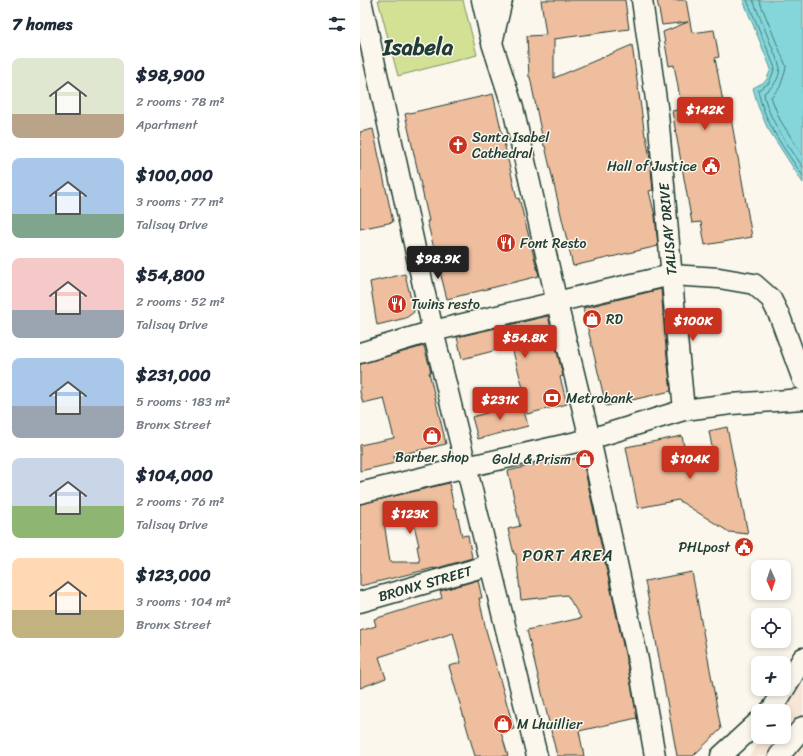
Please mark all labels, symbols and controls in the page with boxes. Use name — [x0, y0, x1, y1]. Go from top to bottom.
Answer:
text: 7 homes — [12, 9, 72, 39]
icon: filters — [326, 13, 348, 35]
district label: Isabela — [382, 28, 454, 67]
text: $98,900 — [136, 60, 205, 90]
icon: home — [44, 74, 92, 122]
text: 2 rooms · 78 m² — [136, 90, 225, 113]
pin: $142K — [677, 97, 733, 131]
text: $142K — [686, 98, 724, 121]
text: Apartment — [136, 113, 197, 136]
place label: Santa Isabel Cathedral — [472, 125, 550, 166]
church icon: Santa Isabel Cathedral — [447, 134, 469, 156]
place label: Hall of Justice — [607, 154, 697, 179]
public building icon: Hall of Justice — [700, 155, 722, 177]
text: $100,000 — [136, 160, 213, 190]
icon: home — [44, 174, 92, 222]
street label: TALISAY DRIVE — [651, 181, 684, 276]
text: 3 rooms · 77 m² — [136, 190, 224, 213]
text: Talisay Drive — [136, 213, 208, 236]
place label: Font Resto — [520, 231, 587, 256]
restaurant icon: Font Resto — [495, 232, 517, 254]
pin: $98.9K — [405, 246, 471, 280]
text: $98.9K — [416, 247, 460, 270]
text: $54,800 — [136, 260, 205, 290]
icon: home — [44, 274, 92, 322]
text: 2 rooms · 52 m² — [136, 290, 225, 313]
place label: Twins resto — [411, 292, 480, 317]
restaurant icon: Twins resto — [386, 293, 408, 315]
place label: RD — [606, 307, 623, 332]
shop icon: RD — [581, 308, 603, 330]
pin: $100K — [665, 308, 721, 342]
text: $100K — [674, 309, 712, 332]
text: Talisay Drive — [136, 313, 208, 336]
pin: $54.8K — [492, 325, 558, 359]
text: $54.8K — [503, 326, 547, 349]
text: $231,000 — [136, 360, 211, 390]
icon: home — [44, 374, 92, 422]
place label: Metrobank — [566, 386, 634, 411]
pin: $231K — [472, 387, 528, 421]
bank icon: Metrobank — [541, 387, 563, 409]
text: $231K — [482, 388, 518, 411]
text: 5 rooms · 183 m² — [136, 390, 230, 413]
text: Bronx Street — [136, 413, 211, 436]
shop icon: Barber shop — [421, 425, 443, 447]
place label: Barber shop — [395, 445, 469, 470]
pin: $104K — [662, 446, 718, 480]
place label: Gold & Prism — [492, 447, 571, 472]
text: $104K — [671, 447, 709, 470]
shop icon: Gold & Prism — [574, 448, 596, 470]
text: $104,000 — [136, 460, 213, 490]
icon: home — [44, 474, 92, 522]
text: 2 rooms · 76 m² — [136, 490, 224, 513]
pin: $123K — [382, 501, 438, 535]
text: $123K — [392, 502, 428, 525]
text: Talisay Drive — [136, 513, 208, 536]
place label: PHLpost — [679, 535, 731, 560]
public building icon: PHLpost — [733, 536, 755, 558]
district label: PORT AREA — [522, 541, 614, 570]
street label: BRONX STREET — [375, 558, 476, 609]
text: $123,000 — [136, 560, 211, 590]
north arrow — [751, 560, 791, 600]
map controls — [751, 560, 791, 744]
icon: home — [44, 574, 92, 622]
text: 3 rooms · 104 m² — [136, 590, 231, 613]
button: locate — [751, 608, 791, 648]
text: Bronx Street — [136, 613, 211, 636]
button: + — [751, 656, 791, 696]
button: − — [751, 704, 791, 744]
place label: M Lhuillier — [517, 712, 583, 737]
shop icon: M Lhuillier — [492, 713, 514, 735]

